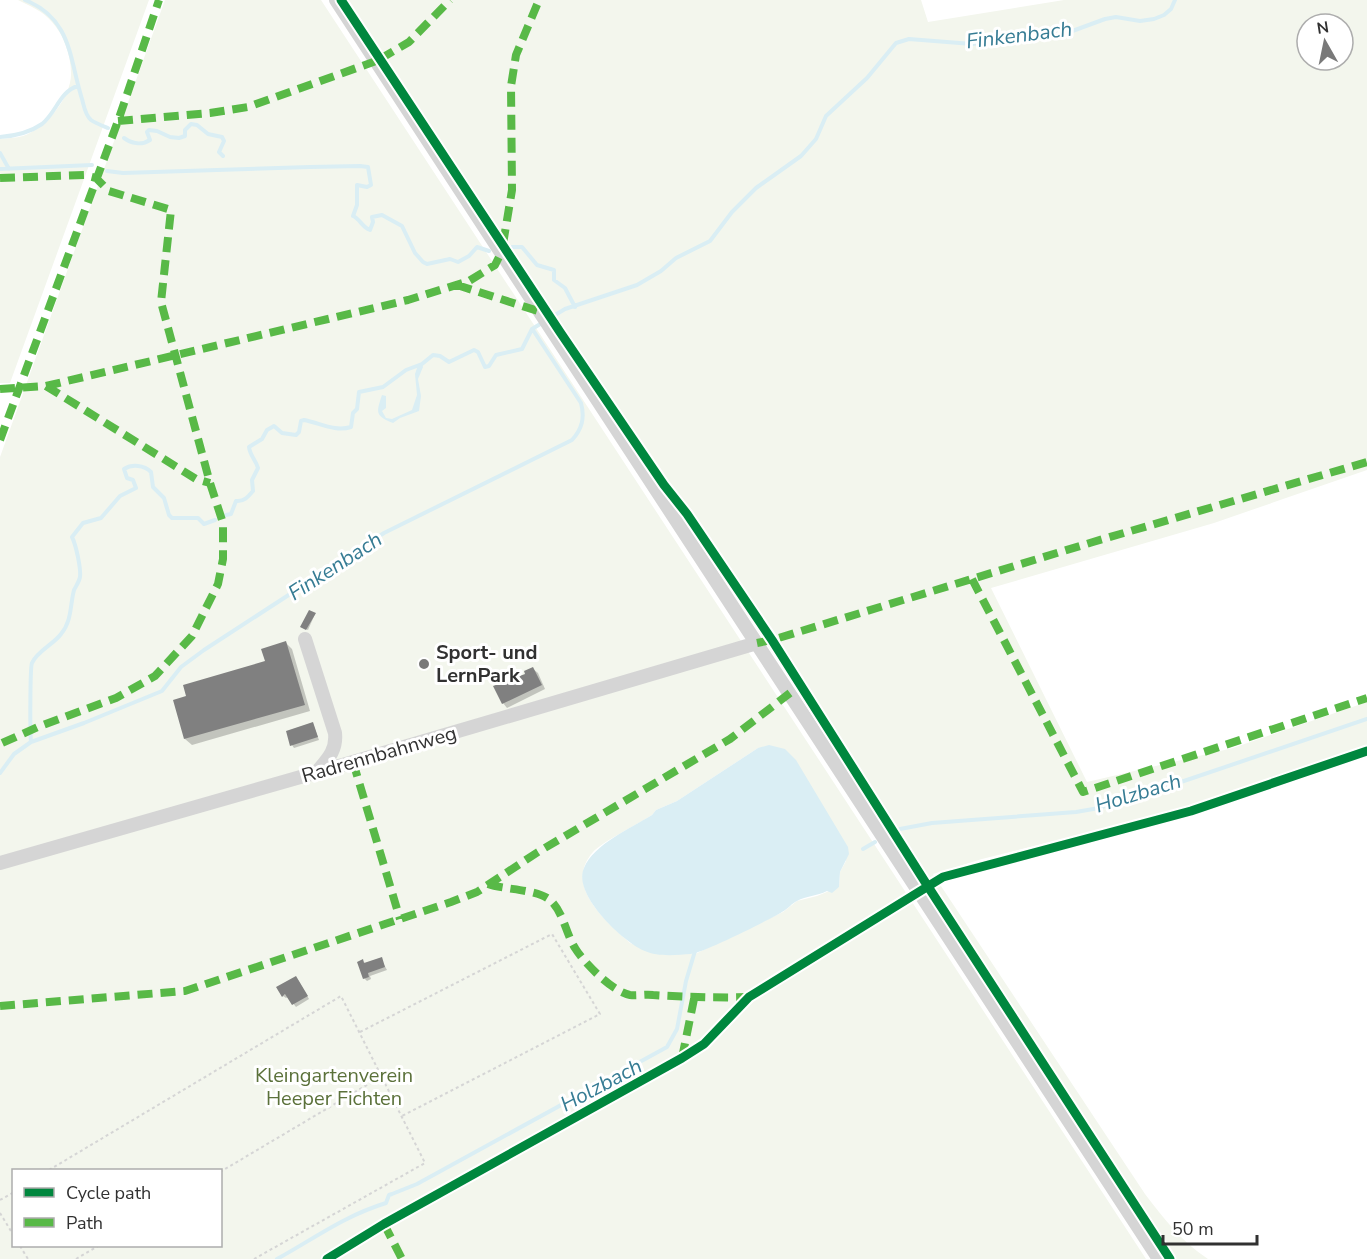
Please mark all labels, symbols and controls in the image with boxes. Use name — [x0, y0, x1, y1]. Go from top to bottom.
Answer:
north arrow — [1295, 12, 1355, 72]
water label: Finkenbach — [964, 15, 1074, 55]
text: N — [1315, 16, 1330, 40]
water label: Finkenbach — [283, 525, 387, 607]
place label: Sport- und LernPark — [436, 639, 537, 689]
marker: Sport- und LernPark — [417, 657, 431, 671]
street label: Radrennbahnweg — [299, 719, 460, 789]
water label: Holzbach — [1092, 767, 1184, 819]
water label: Holzbach — [555, 1052, 647, 1118]
park label: Kleingartenverein Heeper Fichten — [255, 1062, 413, 1112]
legend — [12, 1169, 222, 1247]
text: Cycle path — [66, 1181, 151, 1205]
scale bar — [1163, 1208, 1258, 1246]
text: Path — [66, 1211, 103, 1235]
text: 50 m — [1172, 1217, 1214, 1241]

